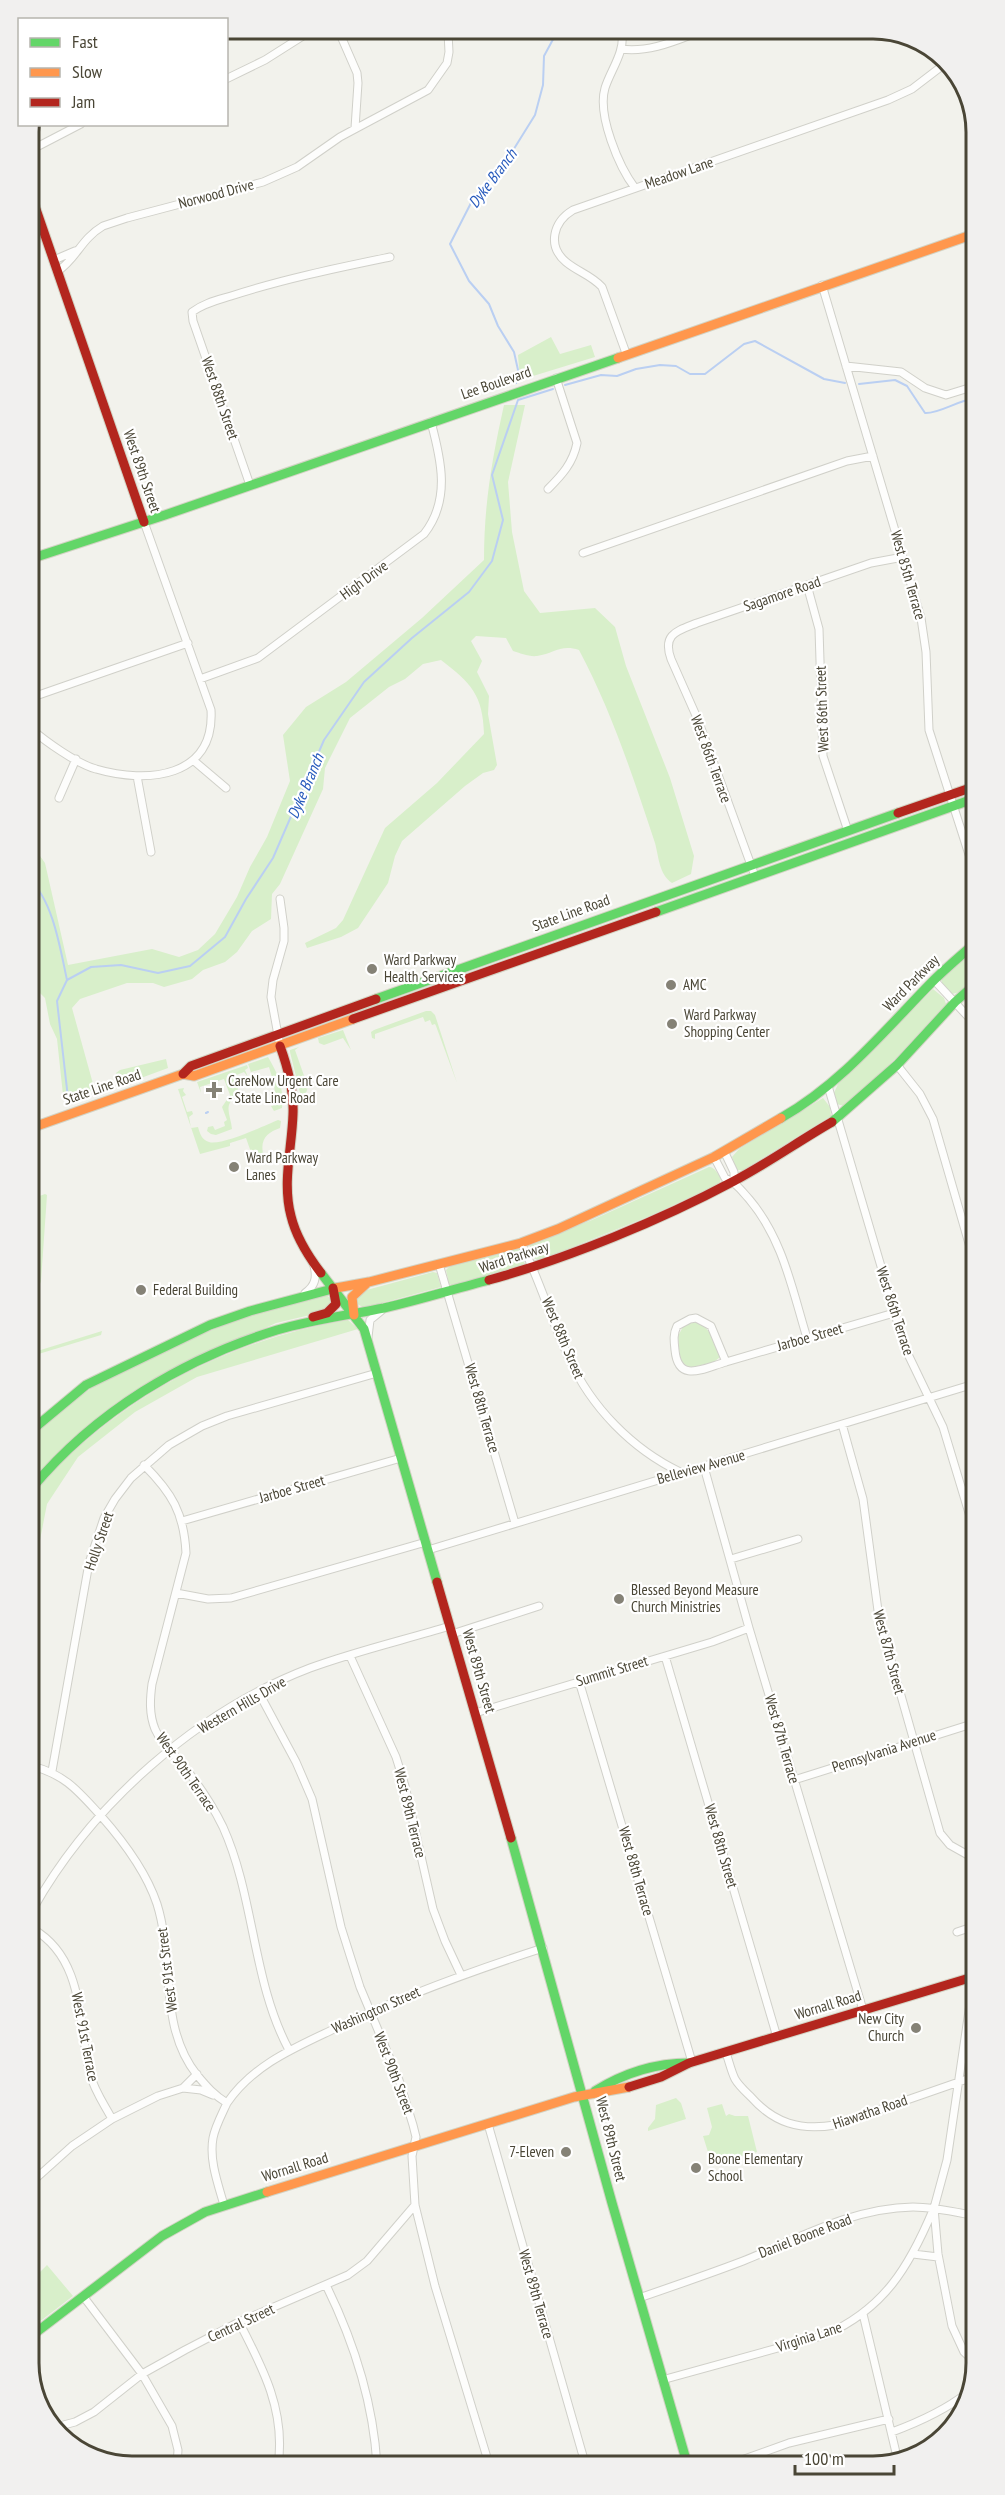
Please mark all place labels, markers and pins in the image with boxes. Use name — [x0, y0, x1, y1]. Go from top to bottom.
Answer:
place label: Ward Parkway Health Services — [384, 950, 464, 986]
marker: Ward Parkway Health Services — [365, 962, 379, 976]
place label: AMC — [683, 975, 707, 994]
marker: AMC — [664, 978, 678, 992]
place label: Ward Parkway Shopping Center — [684, 1005, 770, 1041]
marker: Ward Parkway Shopping Center — [665, 1017, 679, 1031]
place label: CareNow Urgent Care - State Line Road — [228, 1071, 339, 1107]
marker: CareNow Urgent Care - State Line Road — [205, 1081, 223, 1099]
place label: Ward Parkway Lanes — [246, 1148, 318, 1184]
marker: Ward Parkway Lanes — [227, 1160, 241, 1174]
place label: Federal Building — [153, 1280, 238, 1299]
marker: Federal Building — [134, 1283, 148, 1297]
place label: Blessed Beyond Measure Church Ministries — [631, 1580, 759, 1616]
marker: Blessed Beyond Measure Church Ministries — [612, 1592, 626, 1606]
place label: New City Church — [858, 2009, 904, 2045]
marker: New City Church — [909, 2021, 923, 2035]
place label: 7-Eleven — [509, 2142, 554, 2161]
marker: 7-Eleven — [559, 2145, 573, 2159]
place label: Boone Elementary School — [708, 2149, 803, 2185]
marker: Boone Elementary School — [689, 2161, 703, 2175]

